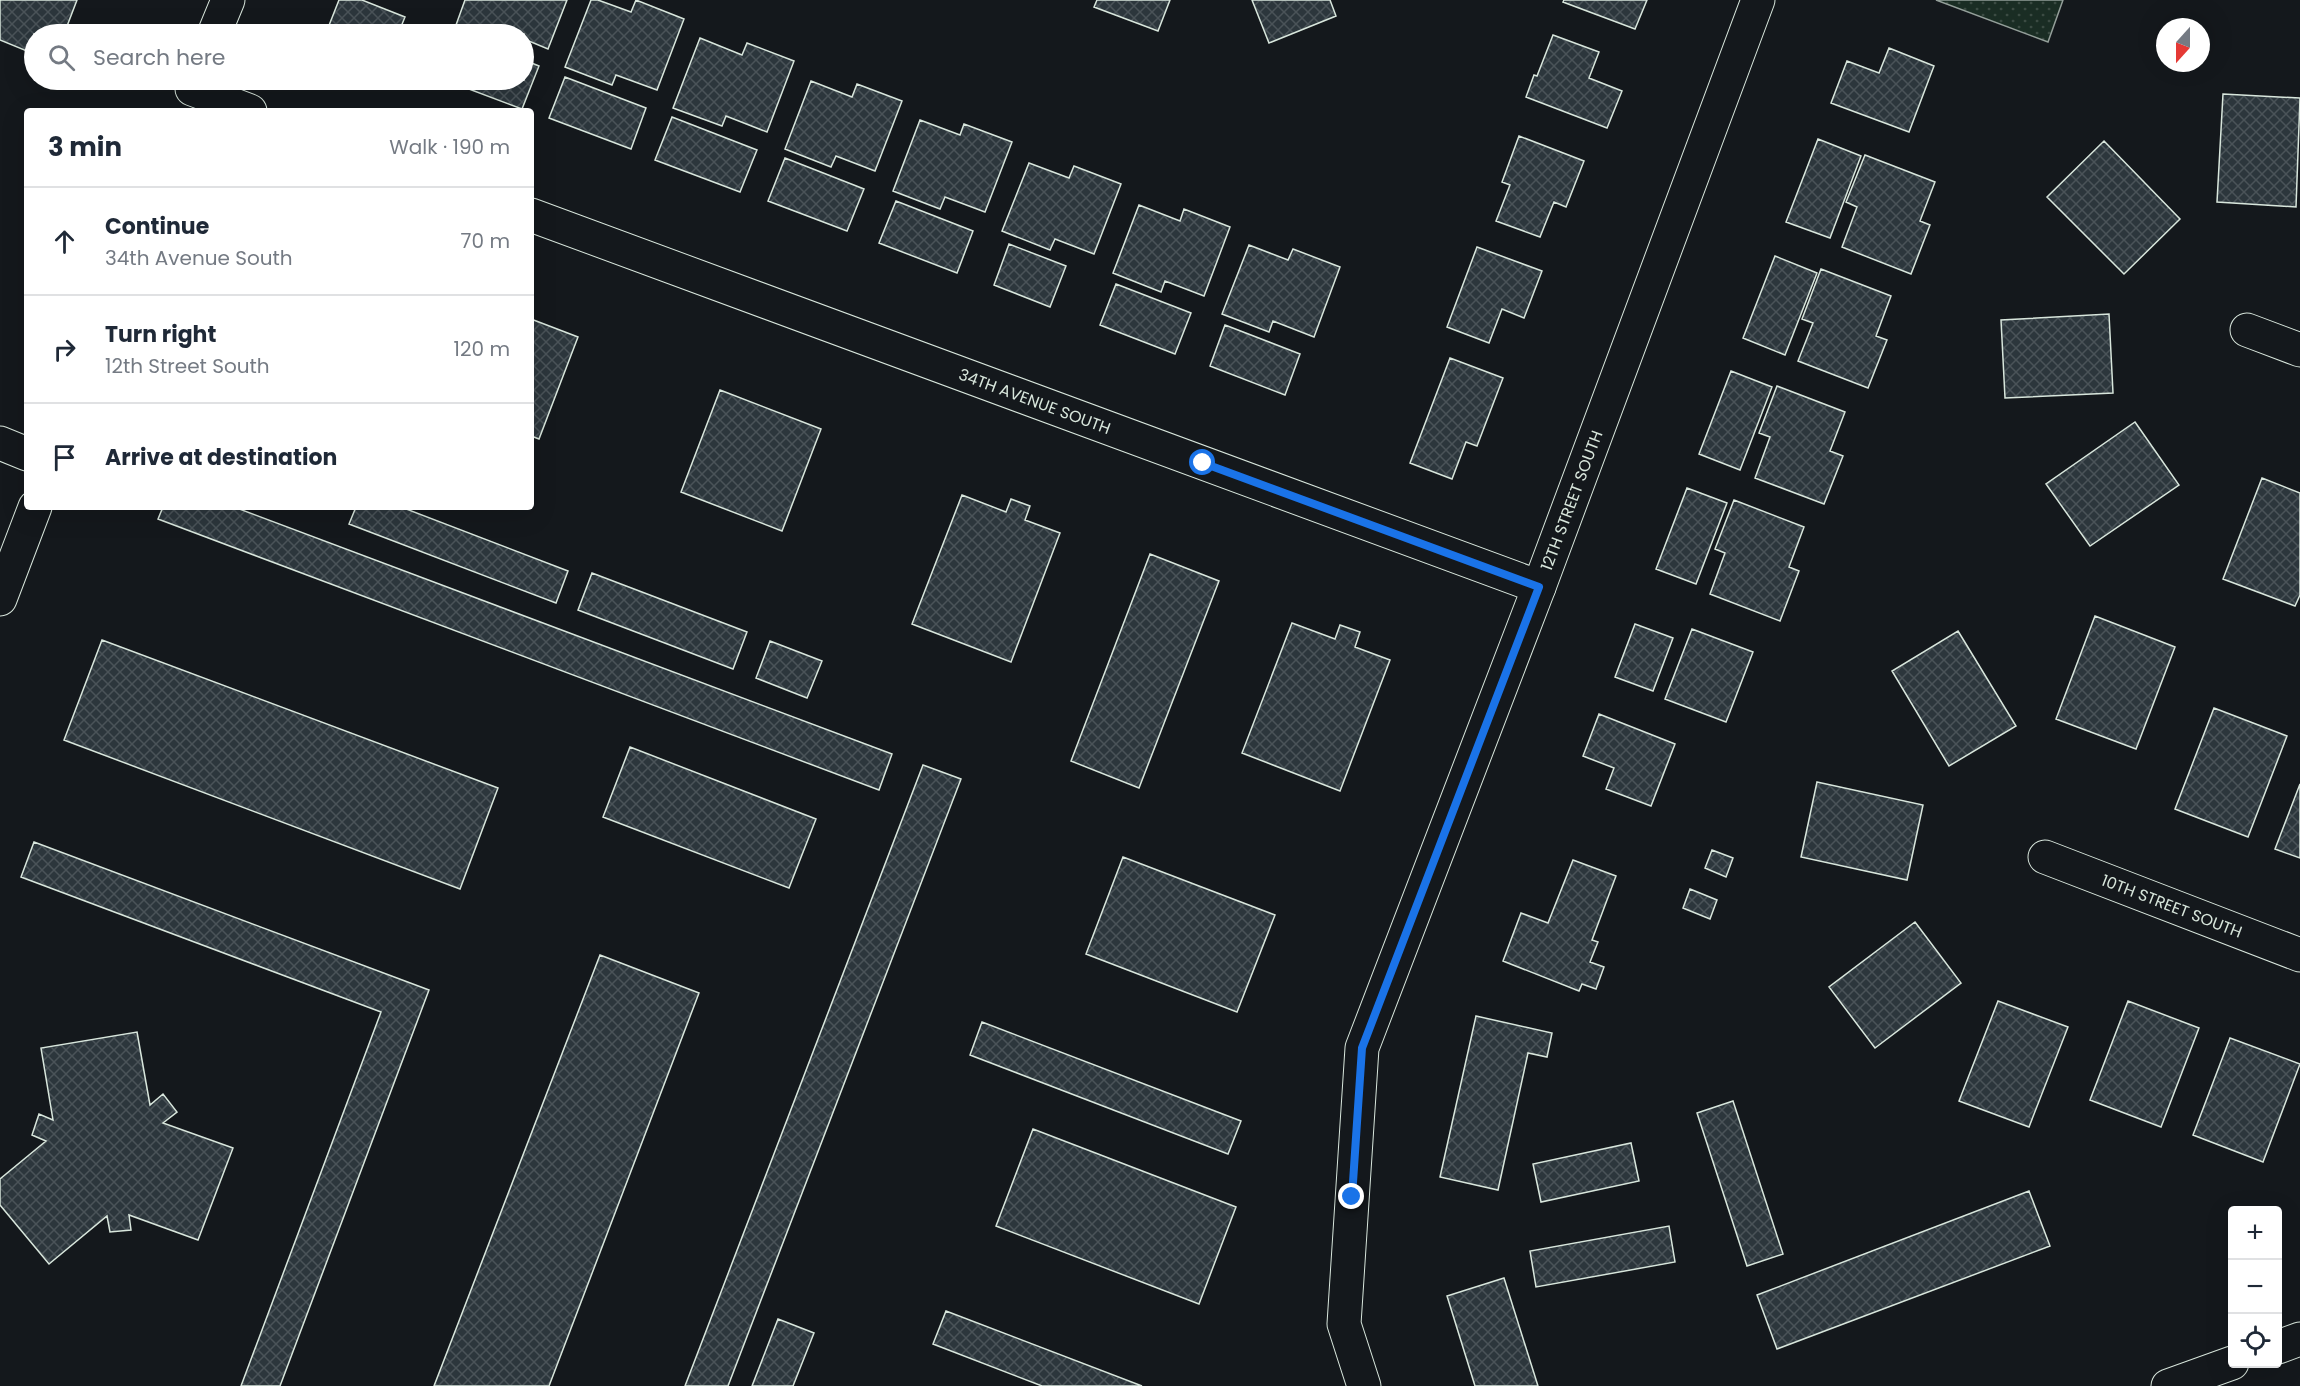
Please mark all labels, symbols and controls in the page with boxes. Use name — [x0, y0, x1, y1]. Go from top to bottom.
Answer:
north arrow — [2156, 18, 2210, 72]
search box — [24, 24, 534, 90]
icon: search — [45, 41, 78, 74]
text: Search here — [93, 42, 226, 73]
text: 3 min — [48, 129, 122, 165]
text: Walk · 190 m — [389, 133, 510, 161]
text: Continue — [105, 211, 209, 242]
icon: ahead — [48, 225, 81, 258]
text: 70 m — [461, 227, 510, 255]
text: 34th Avenue South — [105, 244, 293, 272]
text: Turn right — [105, 319, 216, 350]
icon: right — [48, 333, 81, 366]
text: 120 m — [454, 335, 510, 363]
text: 12th Street South — [105, 352, 270, 380]
street label: 34TH AVENUE SOUTH — [955, 363, 1114, 440]
street label: 12TH STREET SOUTH — [1535, 427, 1608, 574]
icon: arrive — [48, 441, 81, 474]
text: Arrive at destination — [105, 442, 337, 473]
route start — [1189, 449, 1215, 475]
street label: 10TH STREET SOUTH — [2098, 869, 2245, 944]
route end — [1338, 1183, 1364, 1209]
map controls — [2228, 1206, 2282, 1368]
button: + — [2228, 1206, 2282, 1260]
button: − — [2228, 1260, 2282, 1314]
button: locate — [2228, 1314, 2282, 1368]

